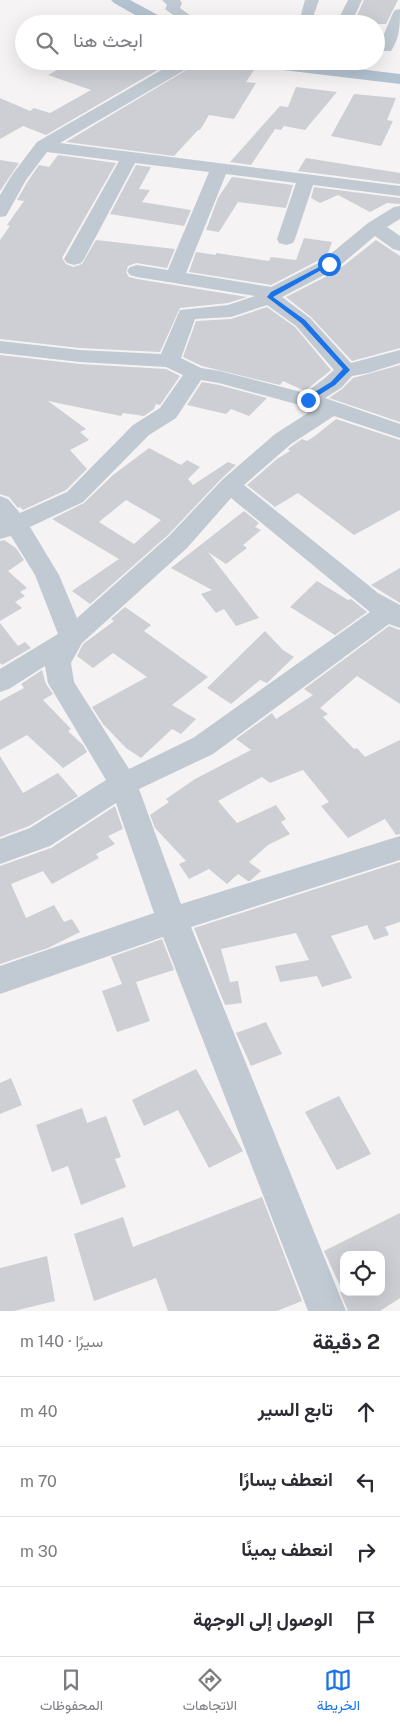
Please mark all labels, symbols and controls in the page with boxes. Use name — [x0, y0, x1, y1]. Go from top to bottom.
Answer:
search box — [15, 15, 385, 70]
icon: search — [33, 29, 61, 57]
text: ابحث هنا — [73, 29, 143, 51]
route start — [318, 253, 341, 276]
route end — [297, 389, 320, 412]
map controls — [340, 1251, 385, 1296]
button: locate — [340, 1251, 385, 1296]
text: 2 دقيقة — [312, 1329, 380, 1354]
text: سيرًا · 140 m — [20, 1332, 103, 1351]
text: تابع السير — [258, 1398, 333, 1420]
icon: ahead — [352, 1398, 380, 1426]
text: 40 m — [20, 1402, 58, 1421]
text: انعطف يسارًا — [239, 1468, 333, 1490]
icon: left — [352, 1468, 380, 1496]
text: 70 m — [20, 1472, 57, 1491]
text: انعطف يمينًا — [241, 1538, 333, 1560]
icon: right — [352, 1538, 380, 1566]
text: 30 m — [20, 1542, 58, 1561]
text: الوصول إلى الوجهة — [193, 1608, 333, 1630]
icon: arrive — [352, 1608, 380, 1636]
tab: المحفوظات — [40, 1666, 103, 1718]
tab: الاتجاهات — [183, 1666, 237, 1718]
tab: الخريطة — [317, 1666, 360, 1718]

